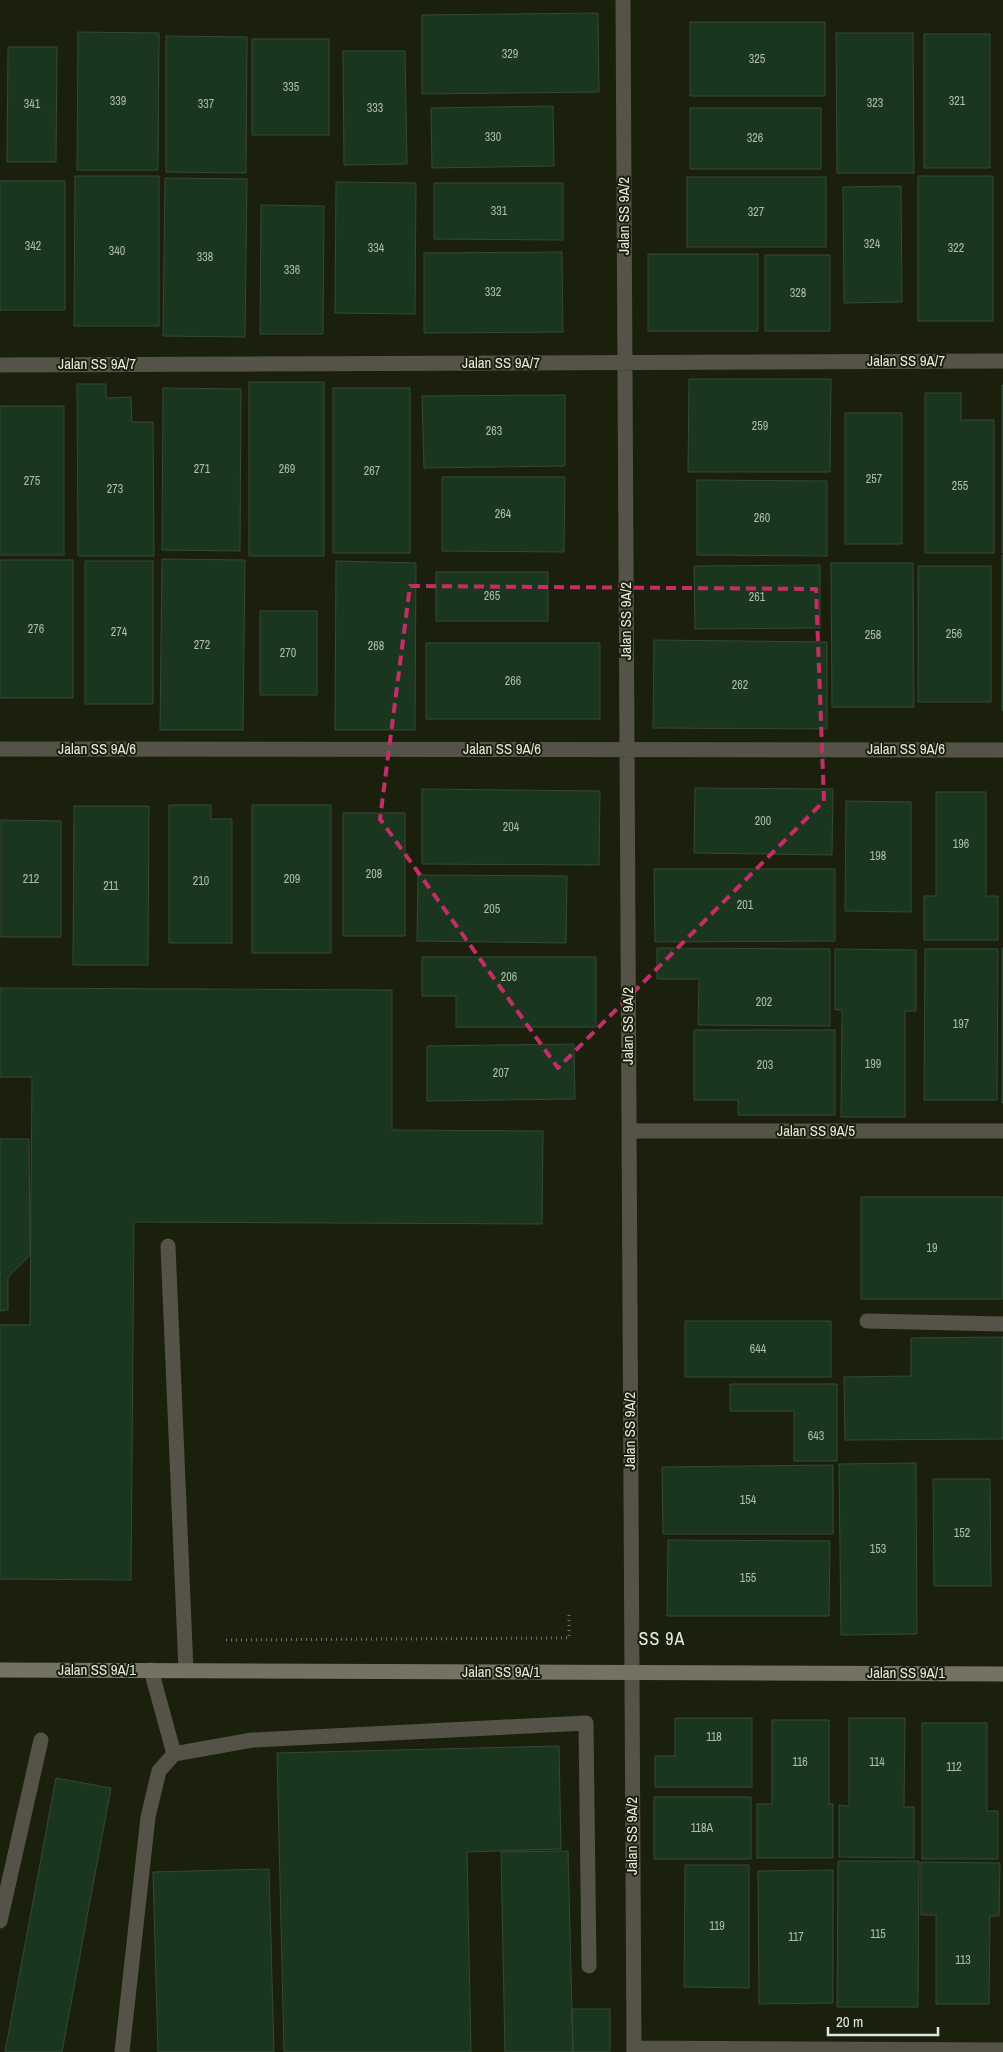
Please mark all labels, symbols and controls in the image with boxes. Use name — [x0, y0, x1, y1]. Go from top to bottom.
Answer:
house number: 329 — [502, 46, 518, 62]
house number: 325 — [749, 51, 766, 67]
house number: 335 — [283, 79, 300, 95]
house number: 339 — [110, 93, 126, 109]
house number: 321 — [949, 93, 966, 109]
house number: 323 — [867, 95, 883, 111]
house number: 341 — [24, 96, 41, 112]
house number: 337 — [198, 96, 215, 112]
house number: 333 — [367, 100, 383, 116]
house number: 330 — [485, 129, 501, 145]
house number: 326 — [747, 130, 763, 146]
street label: Jalan SS 9A/2 — [613, 177, 634, 255]
house number: 331 — [491, 203, 508, 219]
house number: 327 — [748, 204, 765, 220]
house number: 324 — [864, 236, 881, 252]
house number: 342 — [25, 238, 41, 254]
house number: 334 — [368, 240, 385, 256]
house number: 322 — [948, 240, 964, 256]
house number: 340 — [109, 243, 125, 259]
house number: 338 — [197, 249, 213, 265]
house number: 336 — [284, 262, 300, 278]
house number: 332 — [485, 284, 501, 300]
house number: 328 — [790, 285, 806, 301]
street label: Jalan SS 9A/7 — [867, 350, 945, 371]
street label: Jalan SS 9A/7 — [462, 352, 540, 373]
street label: Jalan SS 9A/7 — [58, 353, 136, 374]
house number: 259 — [752, 418, 768, 434]
house number: 263 — [486, 423, 502, 439]
house number: 271 — [194, 461, 211, 477]
house number: 269 — [279, 461, 295, 477]
house number: 267 — [364, 463, 381, 479]
house number: 257 — [866, 471, 883, 487]
house number: 275 — [24, 473, 41, 489]
house number: 255 — [952, 478, 969, 494]
house number: 273 — [107, 481, 123, 497]
house number: 264 — [495, 506, 512, 522]
house number: 260 — [754, 510, 770, 526]
street label: Jalan SS 9A/2 — [615, 582, 636, 660]
house number: 265 — [484, 588, 501, 604]
house number: 261 — [749, 589, 766, 605]
house number: 276 — [28, 621, 44, 637]
house number: 274 — [111, 624, 128, 640]
house number: 256 — [946, 626, 962, 642]
house number: 258 — [865, 627, 881, 643]
house number: 272 — [194, 637, 210, 653]
house number: 268 — [368, 638, 384, 654]
house number: 270 — [280, 645, 296, 661]
house number: 266 — [505, 673, 521, 689]
house number: 262 — [732, 677, 748, 693]
street label: Jalan SS 9A/6 — [58, 738, 136, 759]
street label: Jalan SS 9A/6 — [463, 738, 541, 759]
street label: Jalan SS 9A/6 — [867, 738, 945, 759]
house number: 200 — [755, 813, 771, 829]
house number: 204 — [503, 819, 520, 835]
house number: 196 — [953, 836, 969, 852]
house number: 198 — [870, 848, 886, 864]
house number: 208 — [366, 866, 382, 882]
house number: 212 — [23, 871, 39, 887]
house number: 209 — [284, 871, 300, 887]
house number: 210 — [193, 873, 209, 889]
house number: 211 — [103, 878, 119, 894]
house number: 201 — [737, 897, 754, 913]
house number: 205 — [484, 901, 501, 917]
house number: 206 — [501, 969, 517, 985]
street label: Jalan SS 9A/2 — [617, 987, 638, 1065]
house number: 202 — [756, 994, 772, 1010]
house number: 197 — [953, 1016, 970, 1032]
house number: 199 — [865, 1056, 881, 1072]
house number: 203 — [757, 1057, 773, 1073]
house number: 207 — [493, 1065, 510, 1081]
street label: Jalan SS 9A/5 — [777, 1120, 855, 1141]
house number: 19 — [927, 1240, 937, 1256]
house number: 644 — [750, 1341, 767, 1357]
street label: Jalan SS 9A/2 — [619, 1392, 640, 1470]
house number: 643 — [808, 1428, 824, 1444]
house number: 154 — [740, 1492, 757, 1508]
house number: 152 — [954, 1525, 970, 1541]
house number: 153 — [870, 1541, 886, 1557]
house number: 155 — [740, 1570, 757, 1586]
district label: SS 9A — [639, 1626, 685, 1651]
street label: Jalan SS 9A/1 — [58, 1659, 136, 1680]
street label: Jalan SS 9A/1 — [462, 1661, 540, 1682]
street label: Jalan SS 9A/1 — [867, 1662, 945, 1683]
house number: 118 — [706, 1729, 722, 1745]
house number: 116 — [792, 1754, 808, 1770]
house number: 114 — [869, 1754, 885, 1770]
house number: 112 — [946, 1759, 962, 1775]
street label: Jalan SS 9A/2 — [621, 1797, 642, 1875]
house number: 118A — [691, 1820, 714, 1836]
house number: 119 — [709, 1918, 725, 1934]
house number: 115 — [870, 1926, 886, 1942]
house number: 117 — [788, 1929, 804, 1945]
house number: 113 — [955, 1952, 971, 1968]
scale bar — [828, 2004, 938, 2036]
text: 20 m — [836, 2011, 863, 2032]

